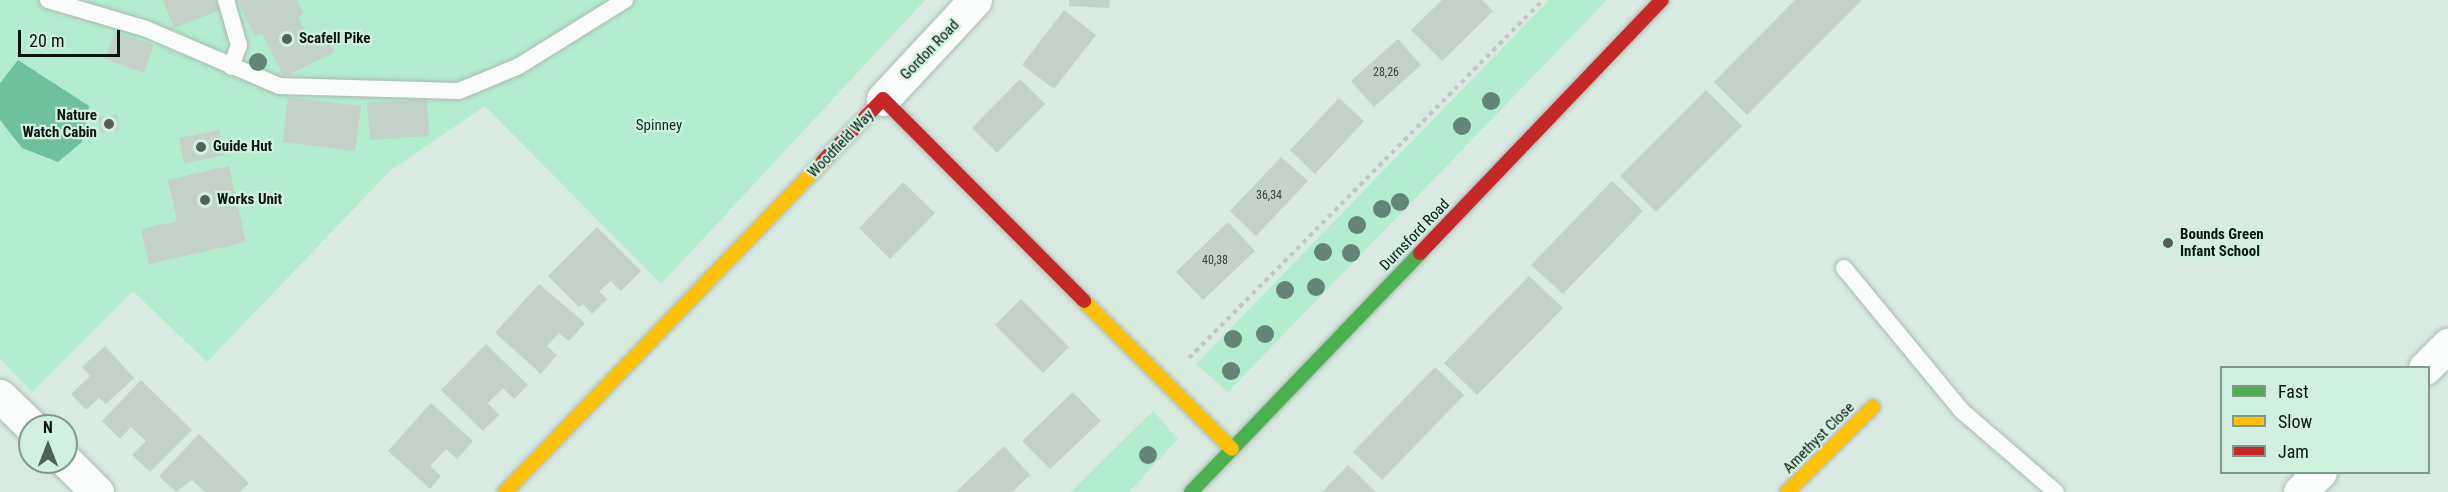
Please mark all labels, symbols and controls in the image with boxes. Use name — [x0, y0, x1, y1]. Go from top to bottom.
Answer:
street label: Gordon Road — [897, 16, 963, 84]
scale bar — [21, 18, 123, 56]
text: 20 m — [29, 30, 64, 51]
place label: Scafell Pike — [299, 30, 370, 48]
marker: Scafell Pike — [280, 32, 294, 46]
house number: 28,26 — [1373, 66, 1399, 80]
place label: Nature Watch Cabin — [22, 106, 97, 141]
street label: Woodfield Way — [804, 106, 878, 182]
marker: Nature Watch Cabin — [102, 117, 116, 131]
park label: Spinney — [636, 117, 682, 135]
place label: Guide Hut — [213, 138, 272, 156]
marker: Guide Hut — [194, 140, 208, 154]
house number: 36,34 — [1256, 189, 1282, 203]
place label: Works Unit — [217, 191, 282, 209]
marker: Works Unit — [198, 193, 212, 207]
street label: Durnsford Road — [1377, 196, 1453, 274]
place label: Bounds Green Infant School — [2180, 225, 2264, 260]
marker: Bounds Green Infant School — [2161, 236, 2175, 250]
house number: 40,38 — [1202, 254, 1228, 268]
legend — [2220, 366, 2430, 474]
text: Fast — [2278, 381, 2309, 402]
street label: Amethyst Close — [1780, 399, 1858, 477]
text: Slow — [2278, 411, 2312, 432]
north arrow — [18, 414, 78, 474]
text: N — [43, 418, 53, 437]
text: Jam — [2278, 441, 2309, 462]

